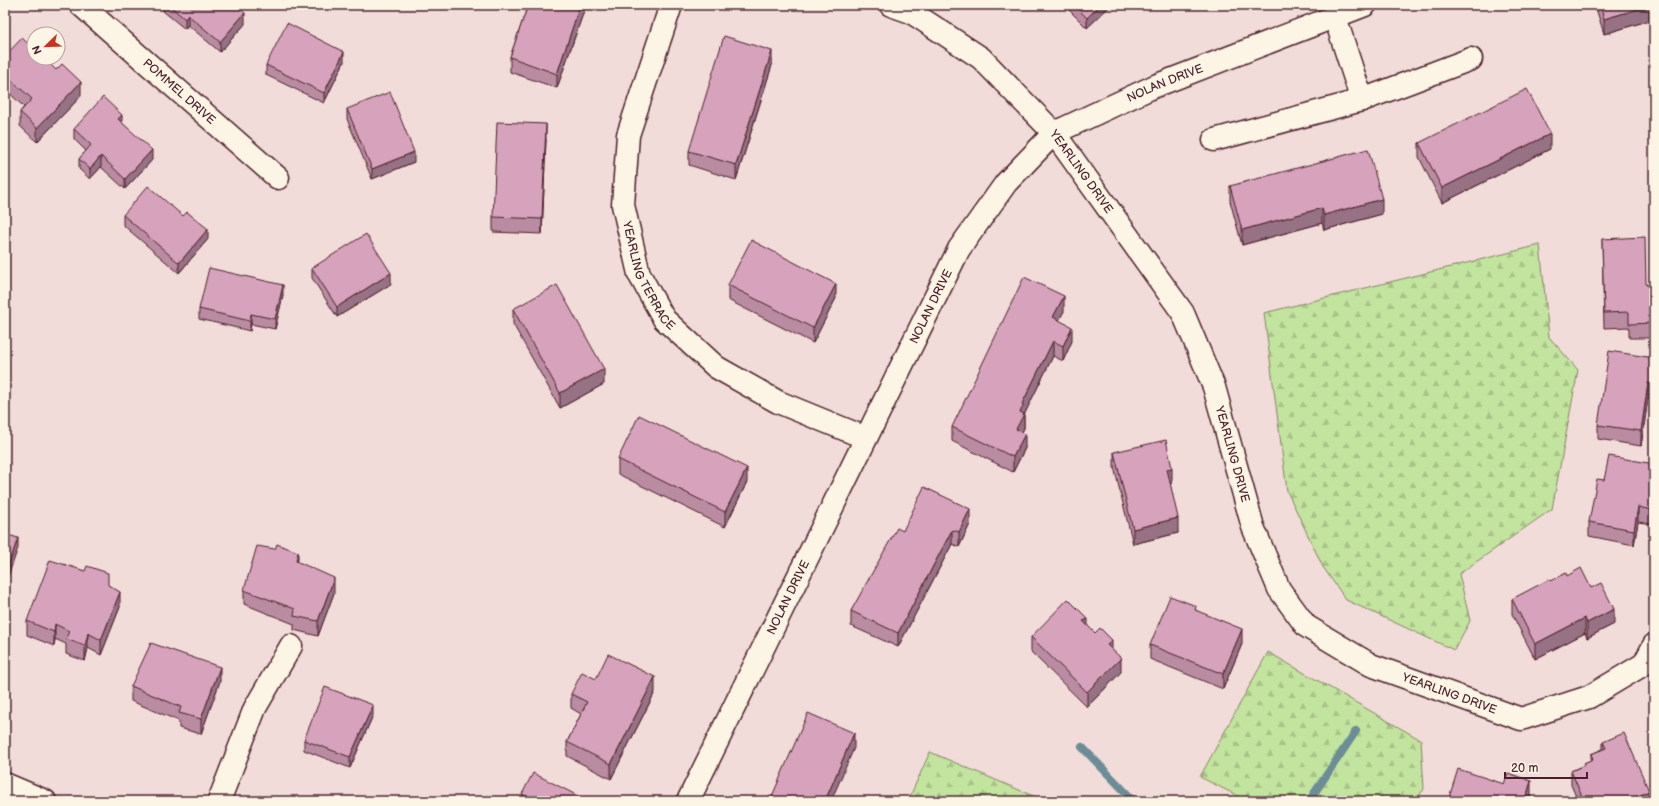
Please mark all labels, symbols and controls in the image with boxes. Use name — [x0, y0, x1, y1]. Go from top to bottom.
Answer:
north arrow — [26, 26, 66, 66]
text: N — [30, 43, 45, 56]
street label: POMMEL DRIVE — [140, 56, 219, 128]
street label: NOLAN DRIVE — [1125, 61, 1205, 106]
street label: YEARLING DRIVE — [1046, 126, 1116, 217]
street label: YEARLING TERRACE — [619, 219, 678, 334]
street label: NOLAN DRIVE — [907, 267, 956, 346]
street label: YEARLING DRIVE — [1211, 404, 1253, 504]
street label: NOLAN DRIVE — [764, 558, 813, 637]
street label: YEARLING DRIVE — [1399, 670, 1499, 718]
scale bar — [1505, 754, 1587, 780]
text: 20 m — [1511, 761, 1538, 776]

